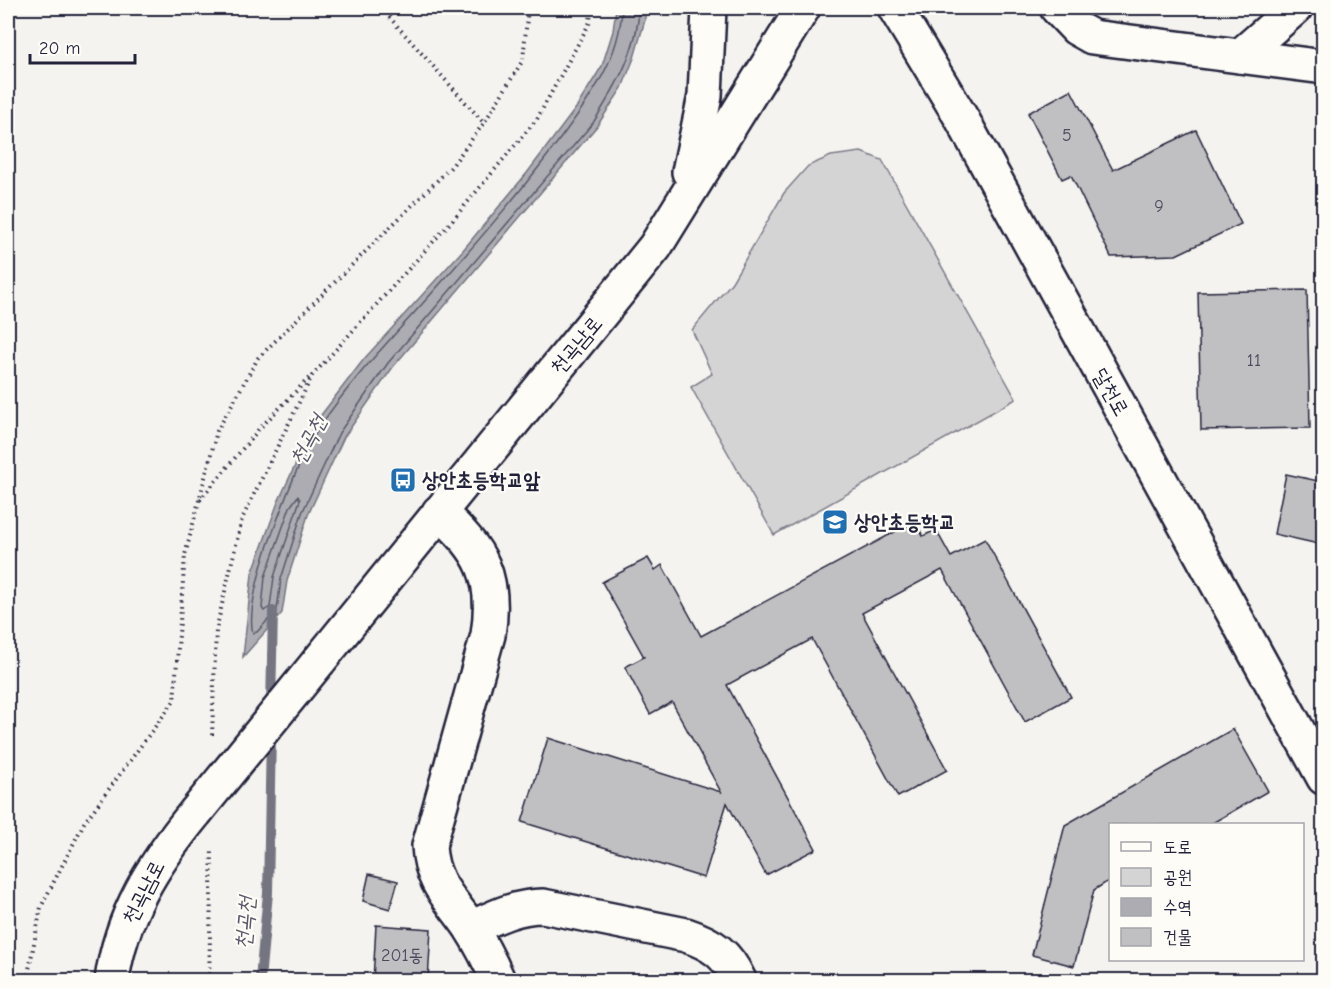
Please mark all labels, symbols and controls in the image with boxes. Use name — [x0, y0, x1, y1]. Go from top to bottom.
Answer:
scale bar — [30, 27, 135, 65]
text: 20 m — [39, 38, 80, 59]
house number: 5 — [1062, 125, 1072, 146]
house number: 9 — [1154, 196, 1164, 217]
street label: 천곡남로 — [545, 311, 607, 379]
house number: 11 — [1247, 350, 1261, 371]
street label: 달천로 — [1088, 364, 1134, 420]
water label: 천곡천 — [284, 408, 333, 470]
bus stop icon: 상안초등학교앞 — [388, 465, 418, 495]
place label: 상안초등학교앞 — [422, 468, 540, 492]
school or university icon: 상안초등학교 — [820, 507, 850, 537]
place label: 상안초등학교 — [854, 510, 955, 534]
legend — [1109, 823, 1304, 961]
text: 도로 — [1163, 837, 1192, 858]
street label: 천곡남로 — [117, 856, 169, 928]
text: 공원 — [1163, 867, 1192, 888]
water label: 천곡천 — [230, 893, 260, 951]
text: 수역 — [1163, 897, 1192, 918]
text: 건물 — [1163, 927, 1192, 948]
house number: 201동 — [381, 945, 423, 966]

